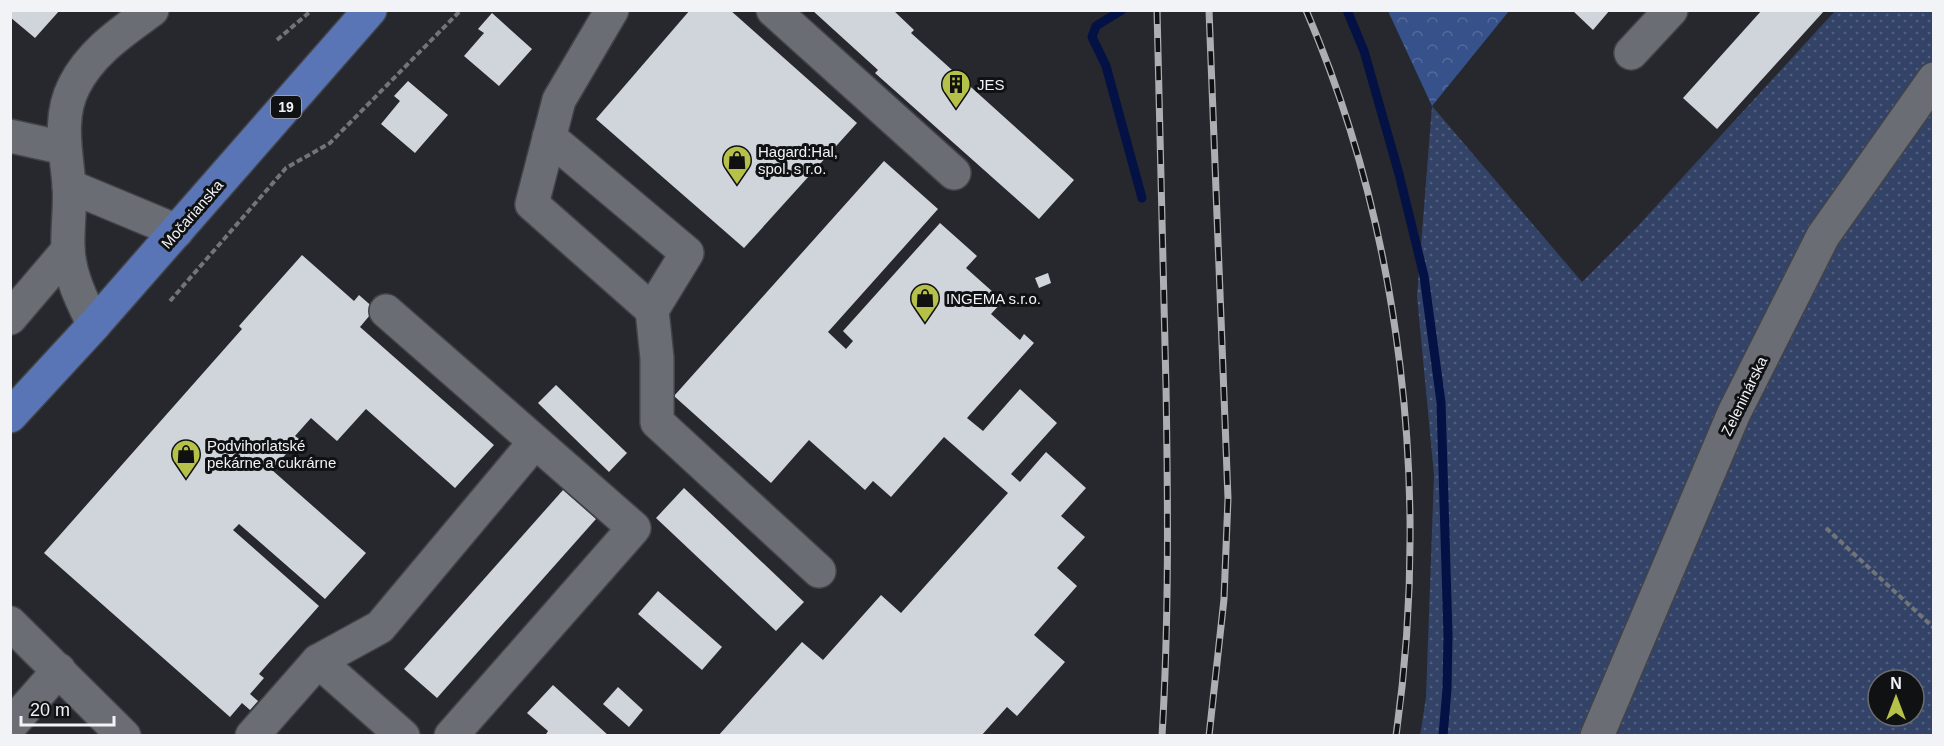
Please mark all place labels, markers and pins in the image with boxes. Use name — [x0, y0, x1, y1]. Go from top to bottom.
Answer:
building icon: JES — [940, 68, 972, 110]
place label: JES — [977, 76, 1005, 93]
place label: Hagard:Hal, spol. s r.o. — [758, 143, 838, 177]
shop icon: Hagard:Hal, spol. s r.o. — [721, 144, 753, 186]
shop icon: INGEMA s.r.o. — [909, 282, 941, 324]
place label: INGEMA s.r.o. — [946, 290, 1041, 307]
place label: Podvihorlatské pekárne a cukrárne — [207, 437, 336, 471]
shop icon: Podvihorlatské pekárne a cukrárne — [170, 438, 202, 480]

